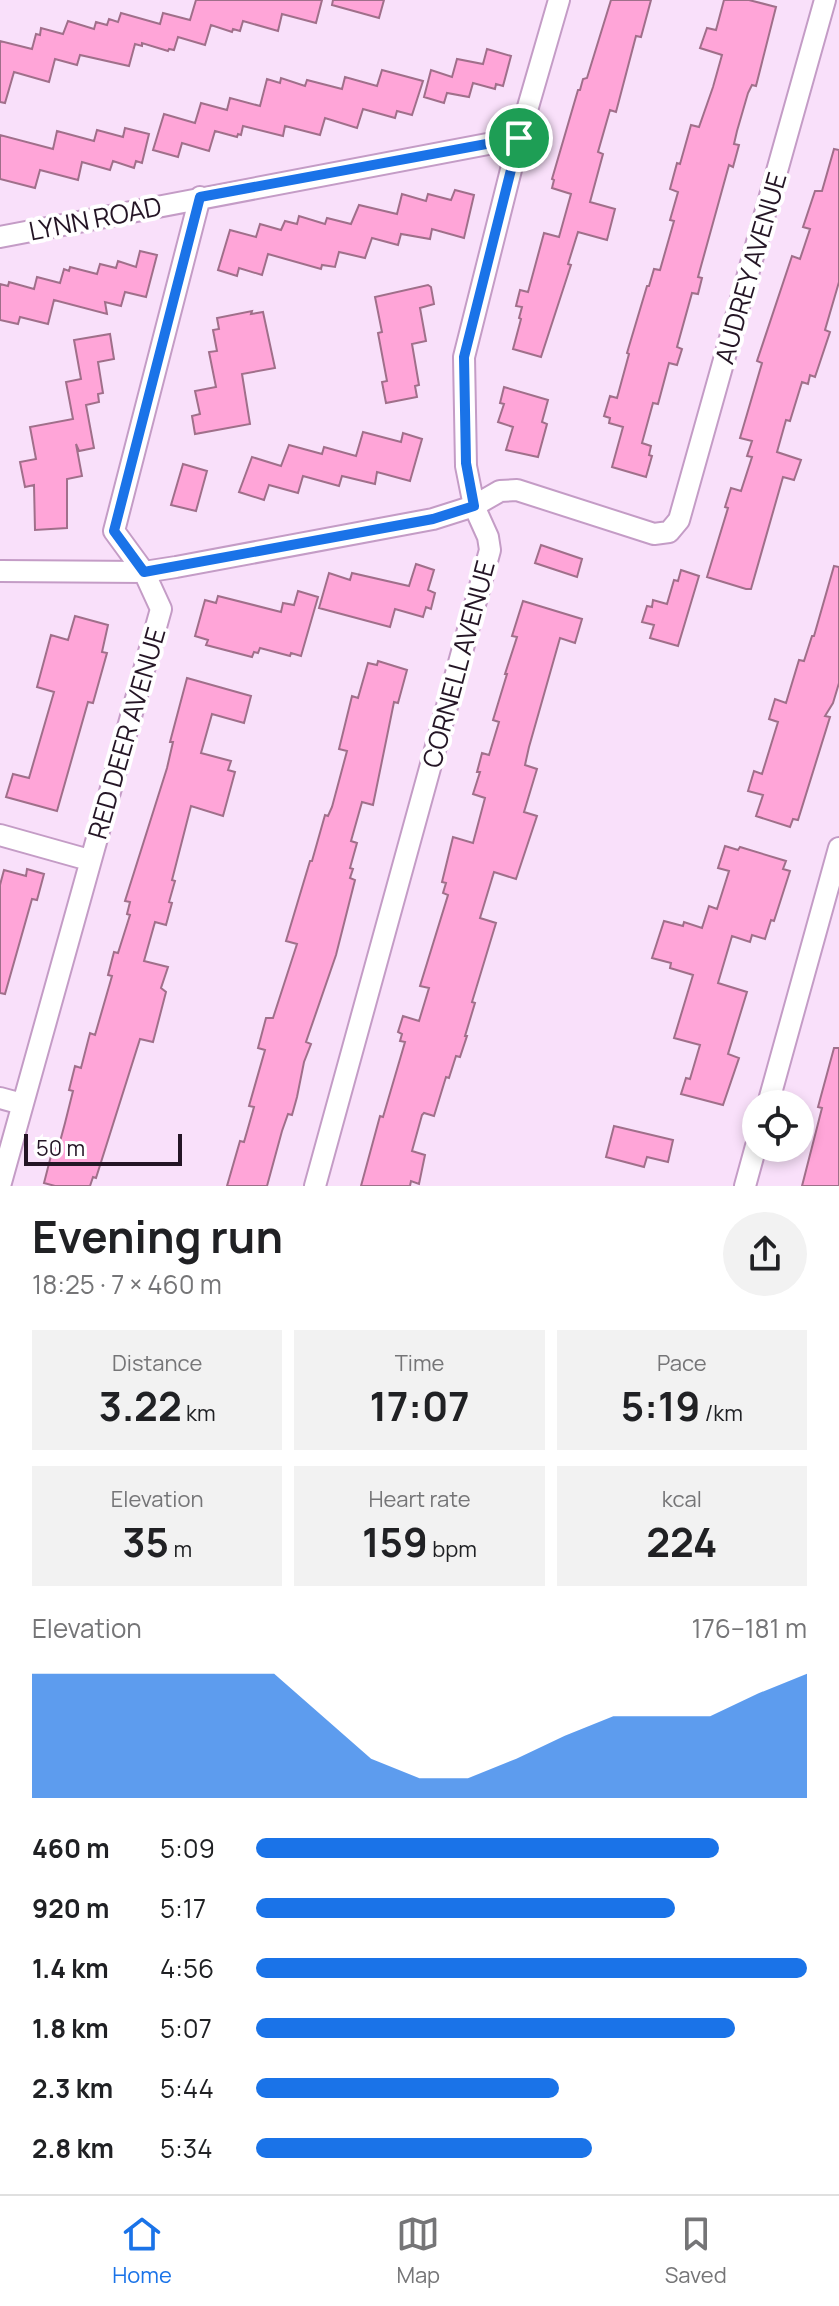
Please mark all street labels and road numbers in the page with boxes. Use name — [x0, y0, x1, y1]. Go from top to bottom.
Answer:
street label: AUDREY AVENUE — [705, 168, 795, 368]
street label: LYNN ROAD — [26, 187, 164, 249]
street label: CORNELL AVENUE — [413, 557, 503, 771]
street label: RED DEER AVENUE — [79, 623, 173, 843]

